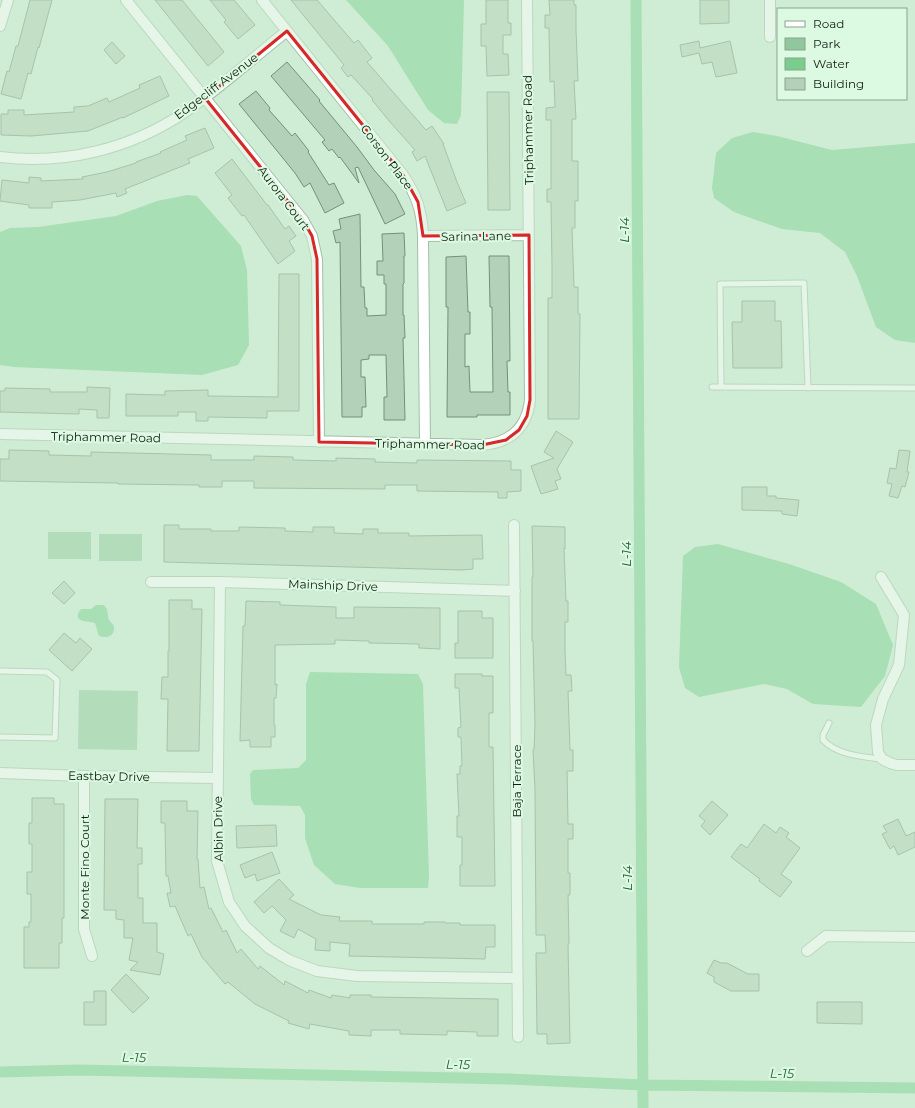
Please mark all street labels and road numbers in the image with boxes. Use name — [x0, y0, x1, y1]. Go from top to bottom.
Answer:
street label: Edgecliff Avenue — [171, 50, 261, 122]
street label: Triphammer Road — [520, 75, 536, 185]
street label: Corson Place — [358, 121, 416, 193]
street label: Aurora Court — [255, 163, 313, 233]
street label: Sarina Lane — [441, 228, 511, 244]
street label: Triphammer Road — [51, 429, 161, 445]
street label: Triphammer Road — [375, 436, 485, 452]
street label: Mainship Drive — [288, 576, 378, 594]
street label: Baja Terrace — [509, 744, 524, 818]
street label: Eastbay Drive — [68, 768, 150, 784]
street label: Albin Drive — [210, 796, 226, 862]
street label: Monte Fino Court — [77, 814, 92, 920]

